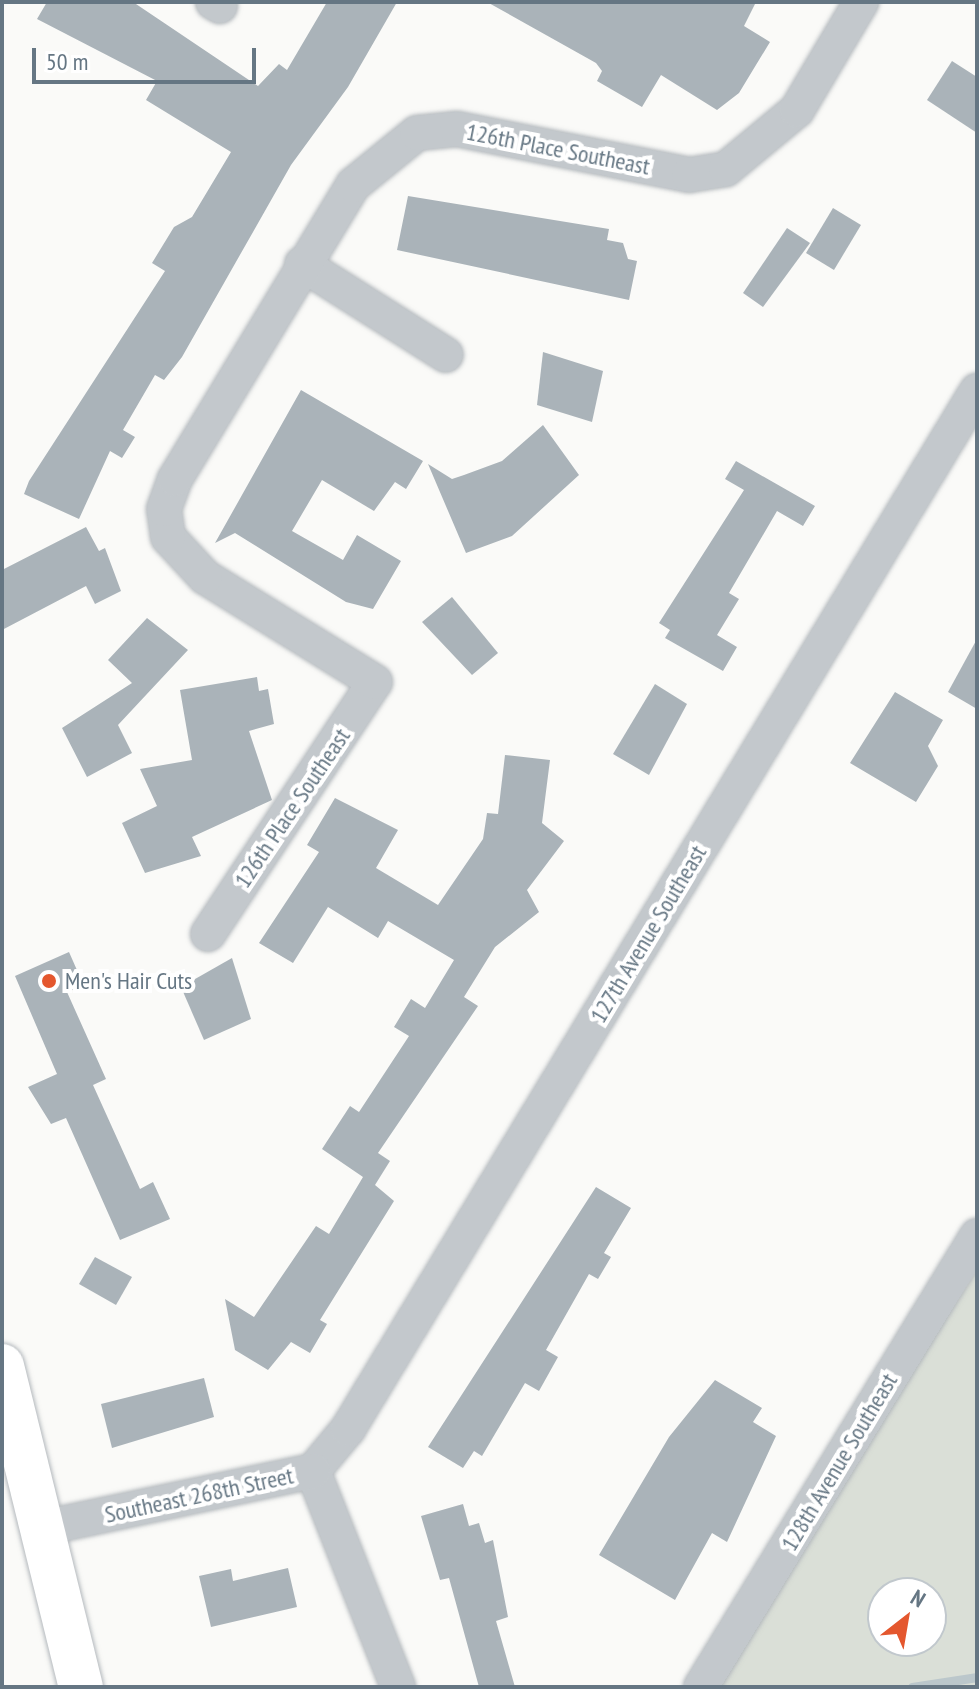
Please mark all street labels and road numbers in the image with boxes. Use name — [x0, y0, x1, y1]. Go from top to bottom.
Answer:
street label: 126th Place Southeast — [464, 117, 652, 181]
street label: 126th Place Southeast — [228, 723, 356, 893]
street label: 127th Avenue Southeast — [583, 840, 713, 1028]
street label: 128th Avenue Southeast — [774, 1368, 904, 1556]
street label: Southeast 268th Street — [102, 1461, 296, 1529]

